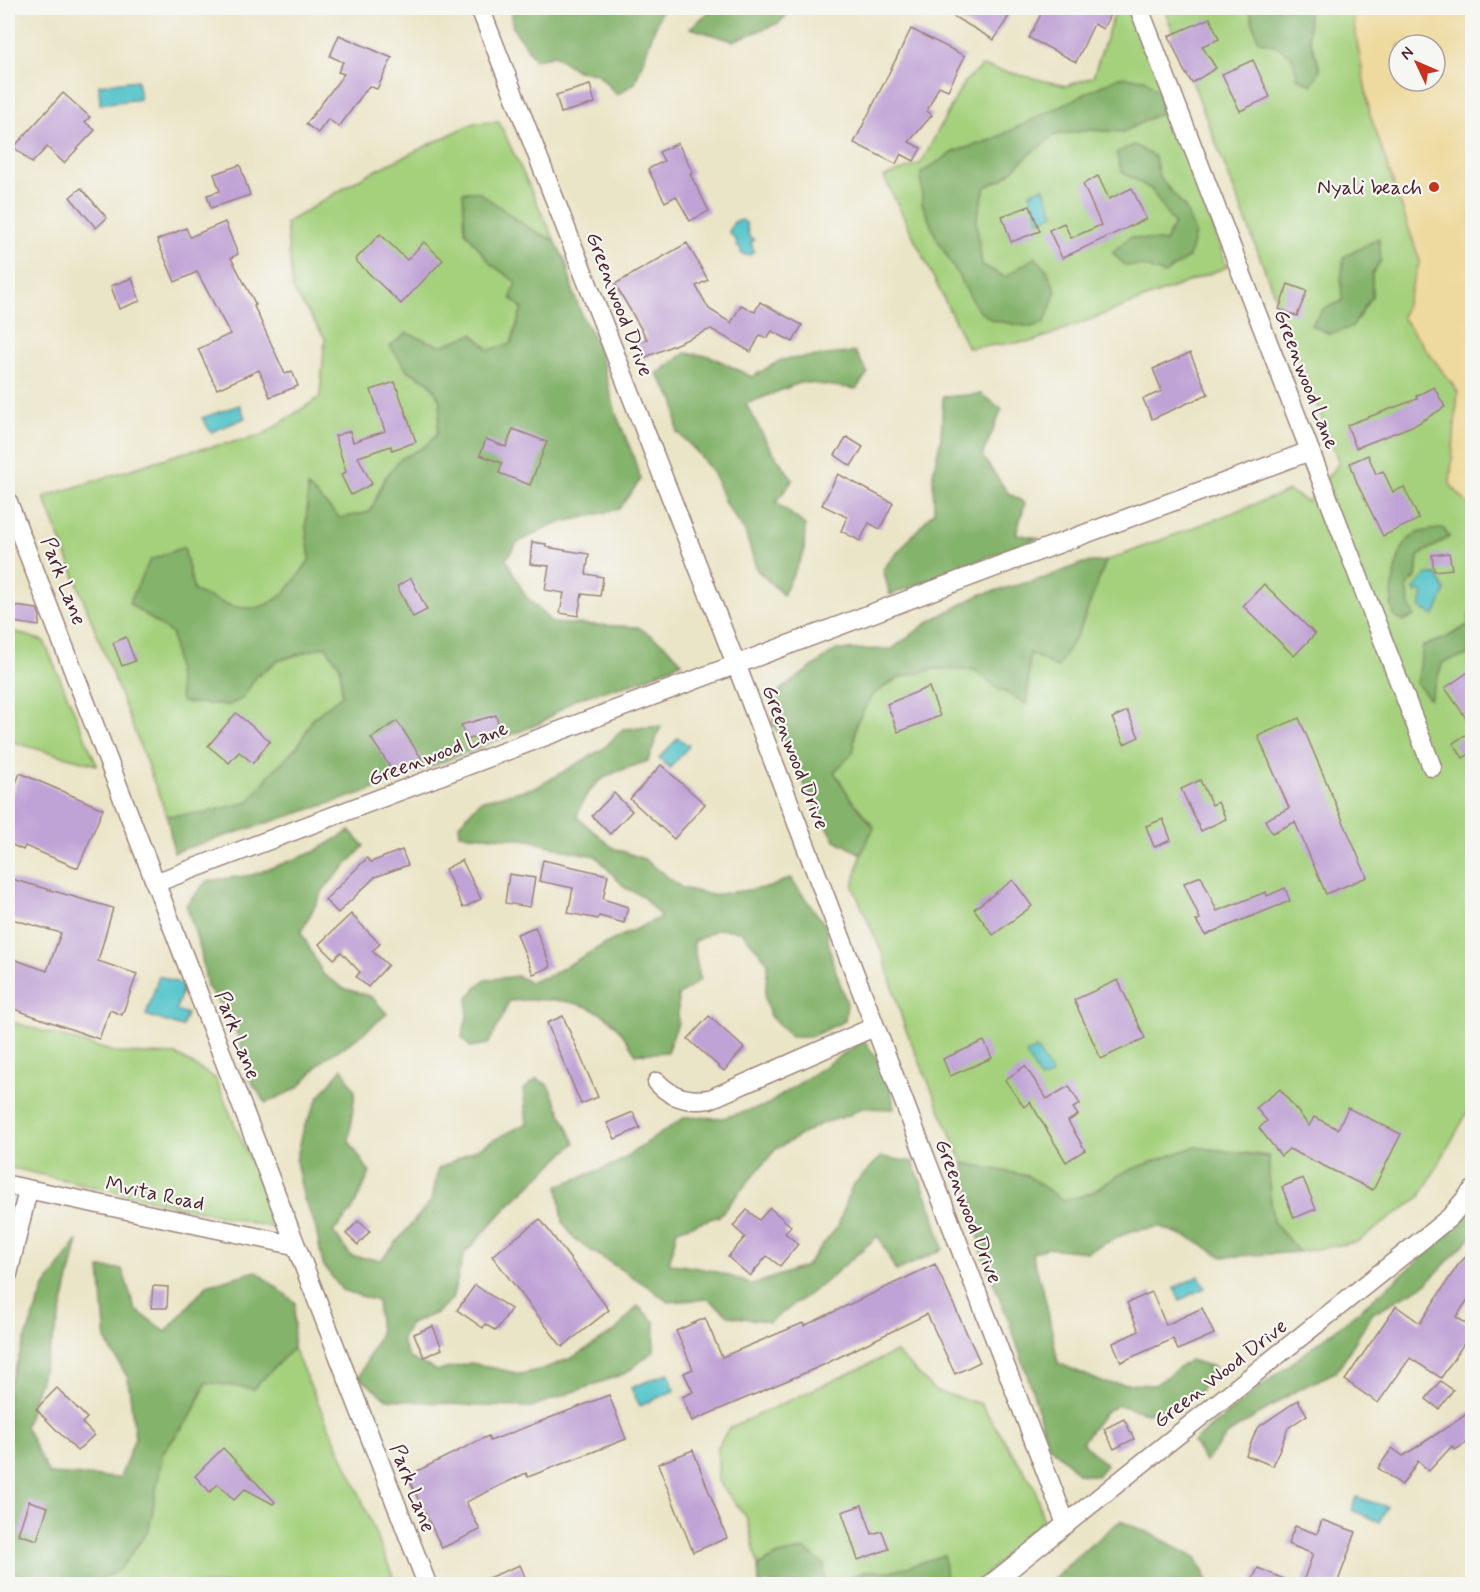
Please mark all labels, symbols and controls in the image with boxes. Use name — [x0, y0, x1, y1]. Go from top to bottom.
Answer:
north arrow — [1387, 33, 1447, 93]
text: N — [1396, 42, 1419, 65]
place label: Nyali beach — [1317, 174, 1422, 202]
marker: Nyali beach — [1427, 180, 1441, 194]
street label: Greenwood Drive — [579, 228, 660, 381]
street label: Greenwood Lane — [1266, 305, 1346, 454]
street label: Park Lane — [33, 533, 93, 630]
street label: Greenwood Drive — [755, 681, 836, 834]
street label: Greenwood Lane — [364, 714, 513, 794]
street label: Park Lane — [207, 987, 267, 1084]
street label: Greenwood Drive — [928, 1135, 1009, 1288]
street label: Mvita Road — [103, 1170, 207, 1218]
street label: Green Wood Drive — [1148, 1313, 1293, 1435]
street label: Park Lane — [382, 1440, 442, 1537]

